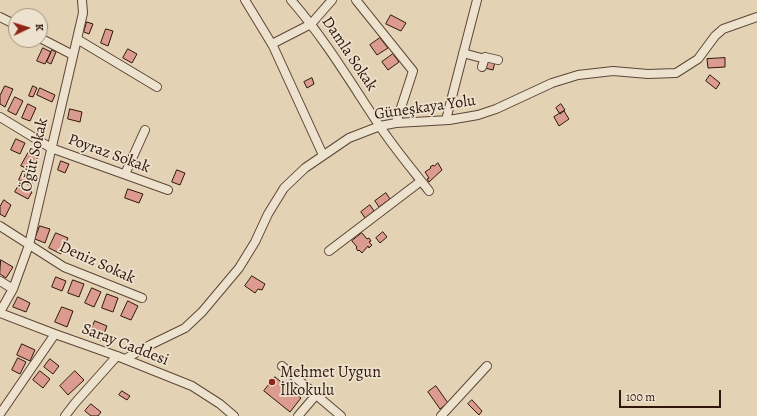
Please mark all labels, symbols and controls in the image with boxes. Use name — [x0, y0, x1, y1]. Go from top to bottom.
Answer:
north arrow — [8, 8, 48, 48]
street label: Damla Sokak — [317, 13, 381, 95]
text: K — [32, 23, 47, 31]
street label: Güneşkaya Yolu — [373, 91, 477, 125]
street label: Öğüt Sokak — [17, 116, 53, 194]
street label: Poyraz Sokak — [65, 130, 153, 178]
street label: Deniz Sokak — [56, 238, 138, 288]
street label: Saray Caddesi — [79, 320, 171, 370]
place label: Mehmet Uygun İlkokulu — [280, 363, 381, 401]
marker: Mehmet Uygun İlkokulu — [267, 377, 277, 387]
scale bar — [621, 382, 723, 408]
text: 100 m — [626, 389, 655, 405]

